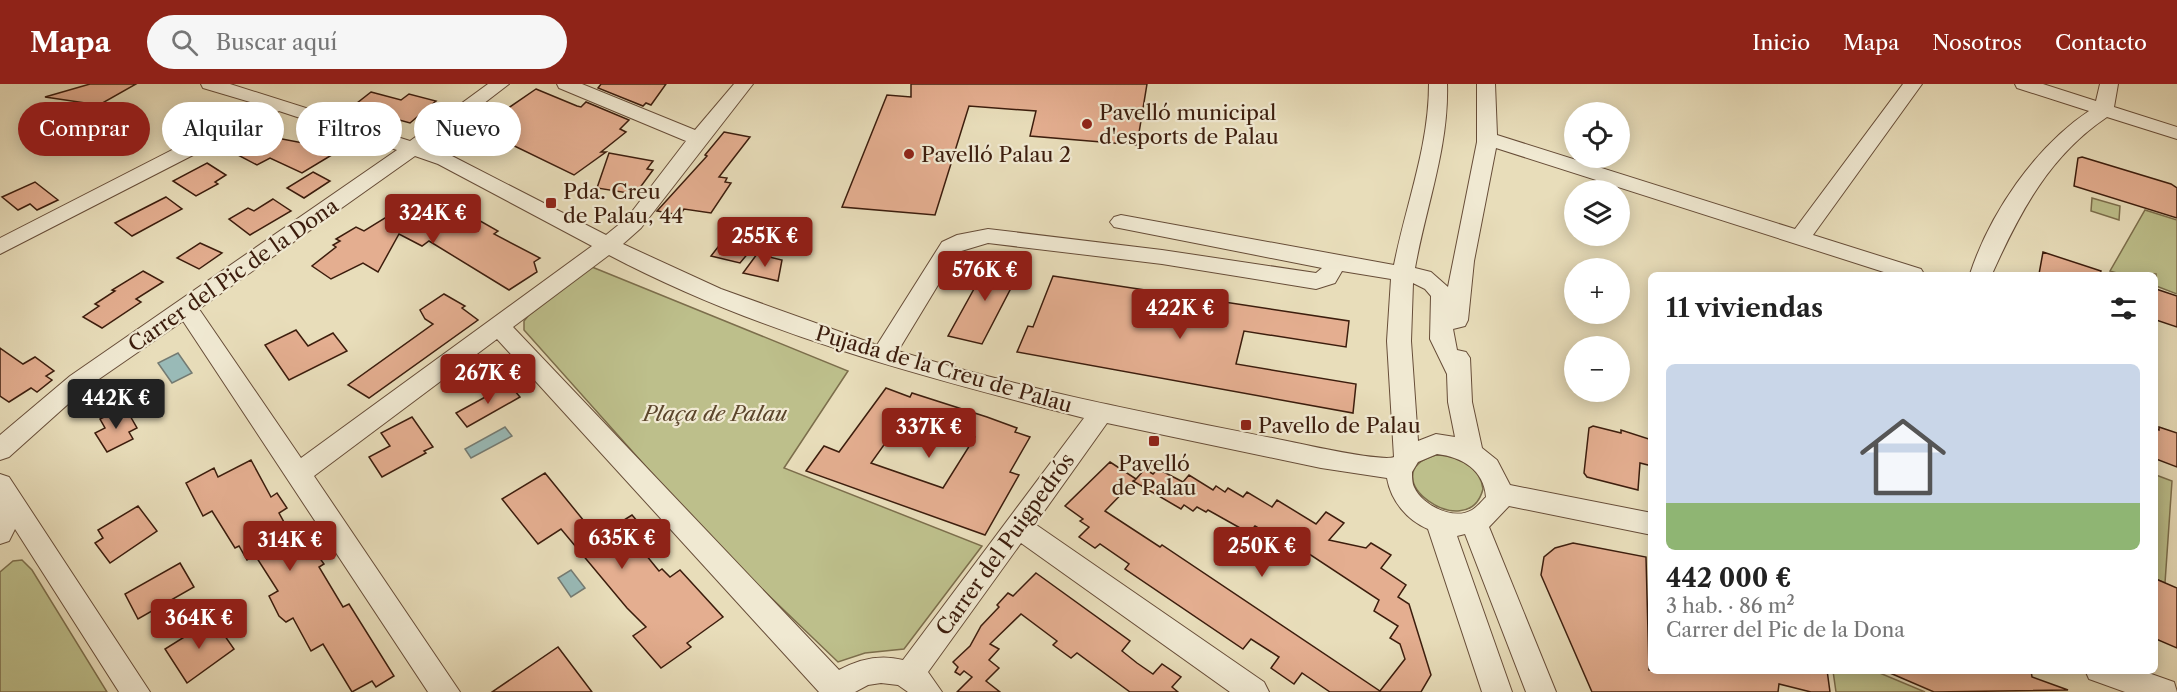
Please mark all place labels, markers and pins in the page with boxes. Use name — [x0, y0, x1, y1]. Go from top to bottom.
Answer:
place label: Pavelló municipal d'esports de Palau — [1099, 100, 1279, 149]
marker: Pavelló municipal d'esports de Palau — [1080, 117, 1094, 131]
place label: Pavelló Palau 2 — [921, 142, 1071, 167]
marker: Pavelló Palau 2 — [902, 147, 916, 161]
place label: Pda. Creu de Palau, 44 — [563, 179, 683, 228]
pin: 324K € — [384, 194, 482, 245]
marker: Pda. Creu de Palau, 44 — [544, 196, 558, 210]
pin: 255K € — [716, 217, 814, 268]
pin: 576K € — [936, 251, 1034, 302]
pin: 422K € — [1131, 289, 1229, 340]
pin: 267K € — [439, 354, 537, 405]
pin: 442K € — [67, 379, 165, 430]
pin: 337K € — [880, 408, 978, 459]
place label: Pavello de Palau — [1258, 413, 1421, 438]
marker: Pavello de Palau — [1239, 418, 1253, 432]
marker: Pavelló de Palau — [1147, 434, 1161, 448]
place label: Pavelló de Palau — [1111, 451, 1197, 500]
pin: 635K € — [573, 519, 671, 570]
pin: 314K € — [241, 521, 339, 572]
pin: 250K € — [1213, 527, 1311, 578]
pin: 364K € — [150, 599, 248, 650]

